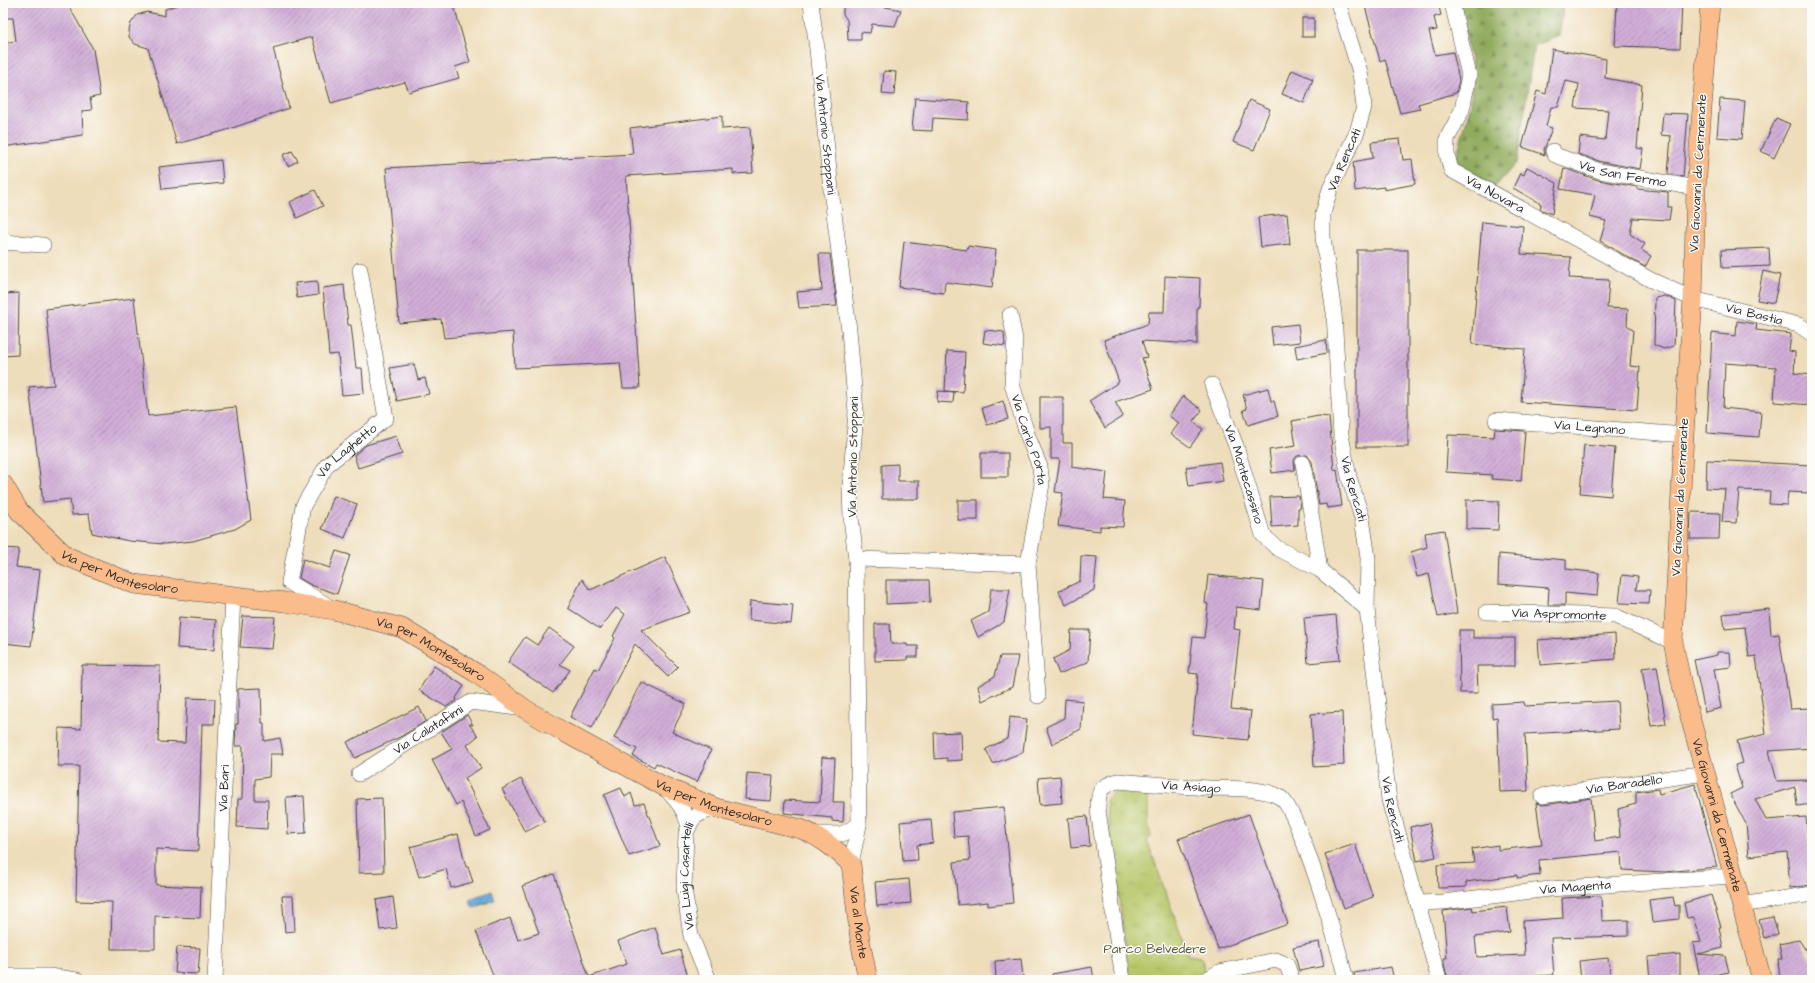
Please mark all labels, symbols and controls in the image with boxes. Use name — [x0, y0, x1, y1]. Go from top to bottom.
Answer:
street label: Via Antonio Stoppani — [811, 73, 840, 196]
street label: Via Giovanni da Cermenate — [1685, 94, 1711, 252]
street label: Via Rencati — [1323, 126, 1365, 194]
street label: Via San Fermo — [1576, 155, 1669, 192]
street label: Via Novara — [1462, 171, 1528, 218]
street label: Via Bastia — [1724, 298, 1785, 330]
street label: Via Carlo Porta — [1007, 392, 1051, 486]
street label: Via Antonio Stoppani — [843, 396, 863, 518]
street label: Via Legnano — [1553, 416, 1627, 439]
street label: Via Giovanni da Cermenate — [1667, 418, 1693, 576]
street label: Via Laghetto — [312, 419, 381, 482]
street label: Via Montecassino — [1220, 422, 1268, 527]
street label: Via Rencati — [1336, 455, 1371, 522]
street label: Via per Montesolaro — [56, 546, 180, 598]
street label: Via Aspromonte — [1511, 604, 1607, 625]
street label: Via per Montesolaro — [374, 613, 490, 686]
street label: Via Calatafimi — [389, 700, 467, 759]
street label: Via Giovanni da Cermenate — [1687, 737, 1747, 894]
street label: Via Bari — [214, 764, 234, 812]
street label: Via Baradello — [1585, 770, 1664, 799]
street label: Via per Montesolaro — [652, 774, 775, 831]
street label: Via Asiago — [1161, 776, 1222, 798]
street label: Via Rencati — [1377, 776, 1409, 844]
street label: Via Luigi Casartelli — [675, 819, 699, 931]
street label: Via Magenta — [1538, 876, 1612, 899]
street label: Via al Monte — [845, 885, 873, 960]
park label: Parco Belvedere — [1104, 940, 1206, 958]

